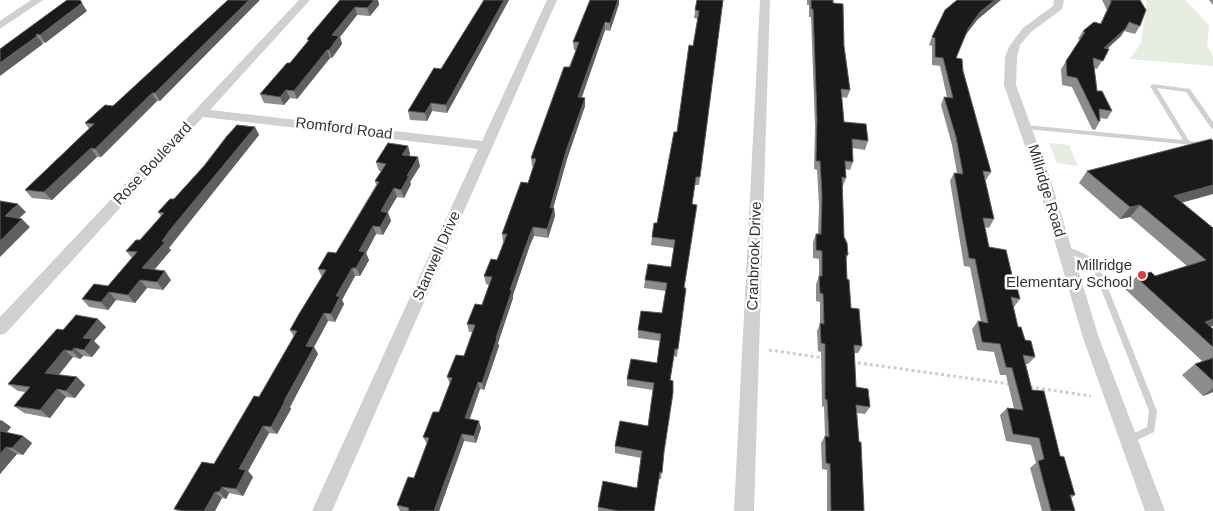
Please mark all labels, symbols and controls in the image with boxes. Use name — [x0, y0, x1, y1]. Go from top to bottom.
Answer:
street label: Romford Road — [294, 114, 394, 144]
street label: Rose Boulevard — [110, 119, 196, 209]
street label: Millridge Road — [1023, 143, 1069, 239]
street label: Cranbrook Drive — [744, 201, 766, 311]
street label: Stanwell Drive — [409, 209, 465, 303]
place label: Millridge Elementary School — [1006, 257, 1132, 292]
marker: Millridge Elementary School — [1136, 269, 1148, 281]

